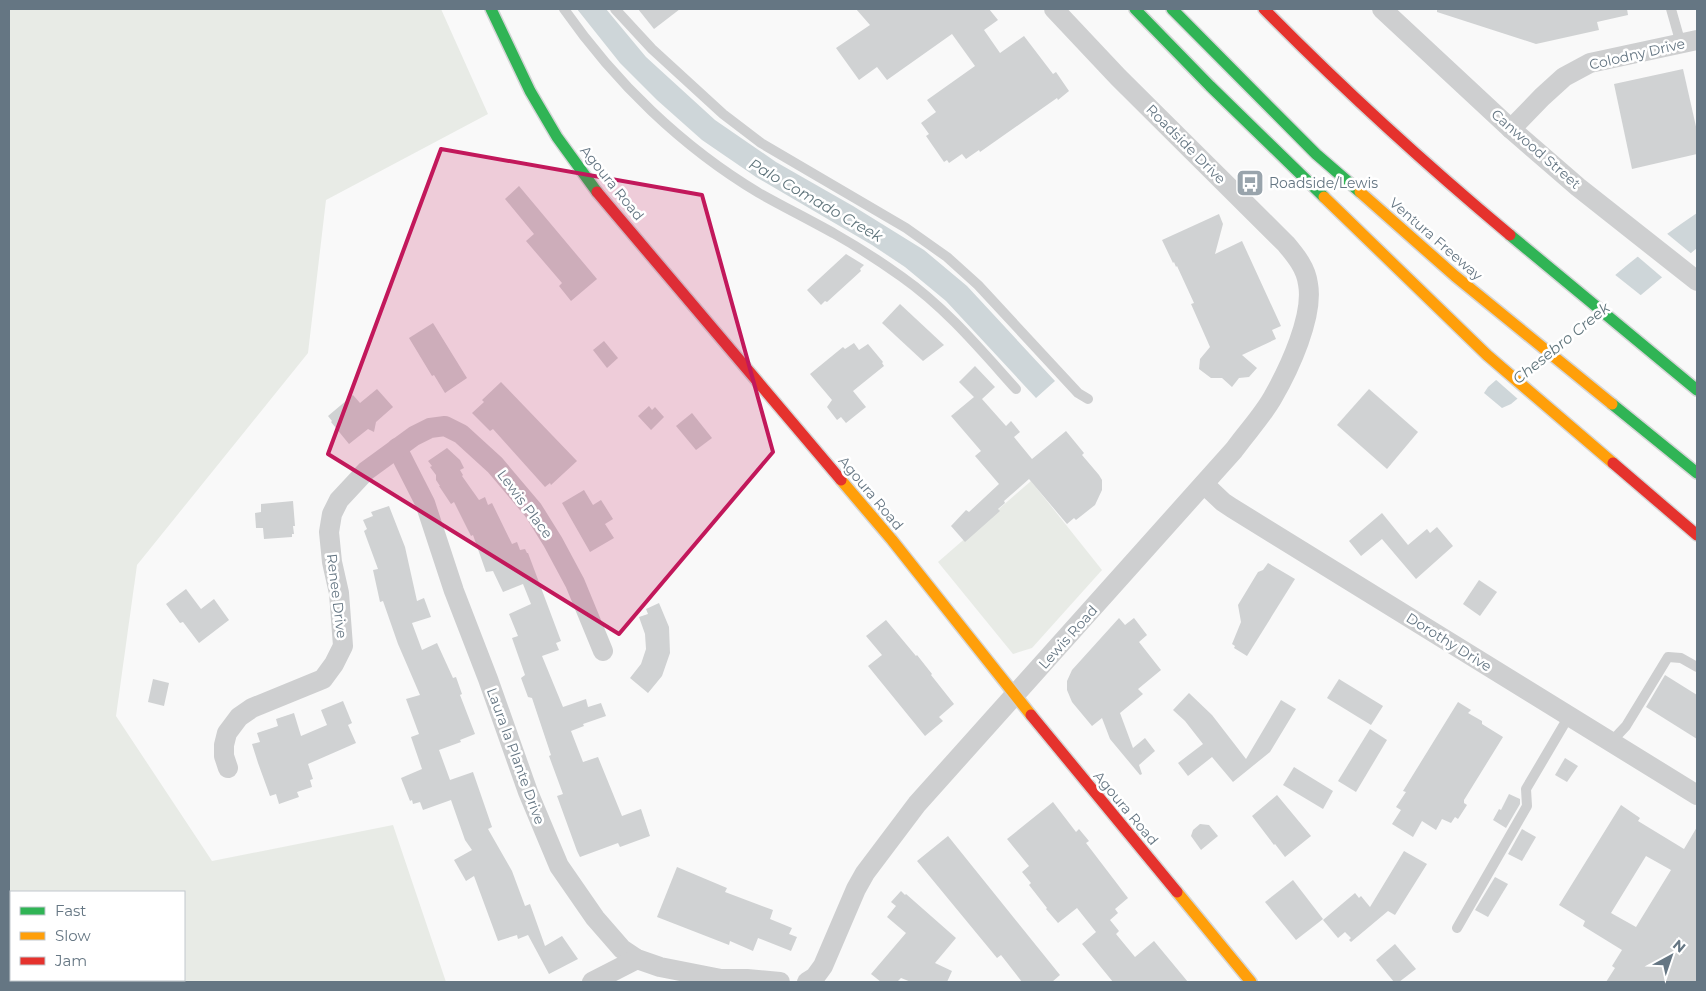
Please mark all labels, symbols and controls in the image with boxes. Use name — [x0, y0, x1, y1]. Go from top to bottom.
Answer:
street label: Colodny Drive — [1587, 34, 1687, 74]
street label: Roadside Drive — [1142, 100, 1230, 188]
street label: Canwood Street — [1488, 105, 1585, 193]
street label: Agoura Road — [576, 142, 648, 224]
water label: Palo Comado Creek — [746, 154, 887, 247]
bus stop icon: Roadside/Lewis — [1235, 168, 1265, 198]
place label: Roadside/Lewis — [1269, 174, 1378, 192]
street label: Ventura Freeway — [1386, 194, 1487, 285]
water label: Chesebro Creek — [1509, 297, 1614, 388]
street label: Agoura Road — [835, 452, 907, 534]
street label: Lewis Place — [493, 466, 557, 542]
street label: Renee Drive — [323, 553, 351, 639]
street label: Lewis Road — [1035, 601, 1101, 673]
street label: Dorothy Drive — [1403, 609, 1495, 675]
street label: Laura la Plante Drive — [483, 685, 549, 827]
street label: Agoura Road — [1090, 767, 1162, 849]
legend — [10, 891, 185, 981]
text: Fast — [55, 901, 86, 920]
text: Slow — [55, 926, 91, 945]
north arrow — [1646, 931, 1696, 981]
text: N — [1669, 936, 1689, 957]
text: Jam — [54, 951, 87, 970]

